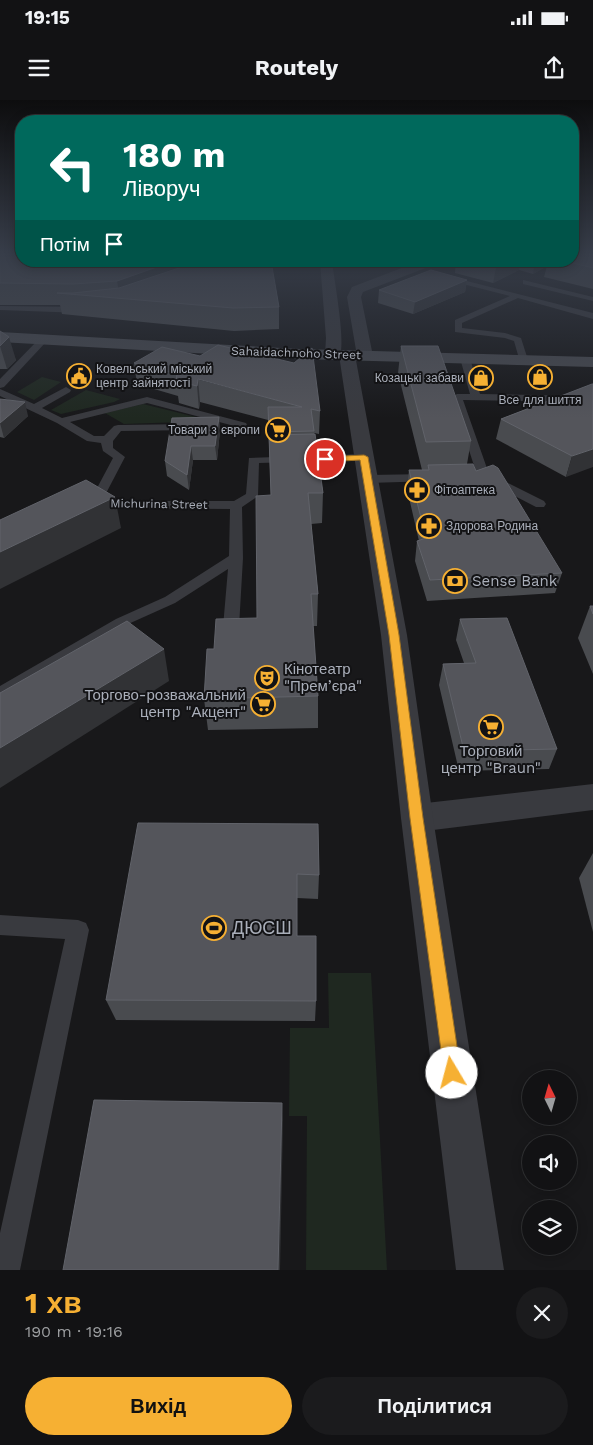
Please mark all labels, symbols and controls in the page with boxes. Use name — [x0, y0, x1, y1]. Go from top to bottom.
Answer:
text: 19:15 — [25, 6, 70, 29]
icon: menu — [25, 54, 53, 82]
icon: share — [540, 54, 568, 82]
text: Routely — [255, 55, 338, 80]
text: 180 m — [123, 134, 226, 176]
icon: left — [40, 135, 105, 200]
text: Ліворуч — [123, 176, 200, 201]
icon: arrive — [100, 230, 128, 258]
text: Потім — [40, 233, 90, 256]
street label: Sahaidachnoho Street — [231, 344, 361, 362]
place label: Ковельський міський центр зайнятості — [96, 362, 212, 390]
public building icon: Ковельський міський центр зайнятості — [66, 363, 92, 389]
shop icon: Все для шиття — [527, 364, 553, 390]
shop icon: Козацькі забави — [468, 365, 494, 391]
place label: Козацькі забави — [375, 371, 464, 385]
place label: Все для шиття — [498, 393, 582, 407]
supermarket icon: Товари з європи — [265, 417, 291, 443]
place label: Товари з європи — [168, 423, 260, 437]
pin — [304, 438, 346, 480]
icon: arrive — [311, 445, 339, 473]
pharmacy icon: Фітоаптека — [404, 477, 430, 503]
place label: Фітоаптека — [434, 483, 496, 497]
street label: Michurina Street — [110, 496, 208, 512]
pharmacy icon: Здорова Родина — [416, 513, 442, 539]
place label: Здорова Родина — [446, 519, 538, 533]
bank icon: Sense Bank — [442, 568, 468, 594]
place label: Sense Bank — [472, 572, 558, 590]
place label: Кінотеатр "Прем’єра" — [284, 660, 362, 695]
theatre icon: Кінотеатр "Прем’єра" — [254, 665, 280, 691]
place label: Торгово-розважальний центр "Акцент" — [85, 686, 246, 721]
supermarket icon: Торгово-розважальний центр "Акцент" — [250, 691, 276, 717]
supermarket icon: Торговий центр "Braun" — [478, 714, 504, 740]
place label: Торговий центр "Braun" — [441, 742, 541, 777]
sports icon: ДЮСШ — [201, 915, 227, 941]
place label: ДЮСШ — [232, 917, 292, 938]
position arrow — [425, 1046, 477, 1098]
north arrow — [522, 1070, 578, 1125]
map controls — [522, 1070, 577, 1255]
button: sound — [522, 1135, 577, 1190]
button: layers — [522, 1200, 577, 1255]
text: 1 хв — [25, 1285, 82, 1320]
button: close — [516, 1287, 568, 1339]
text: 190 m · 19:16 — [25, 1322, 123, 1341]
button: Вихід — [25, 1377, 292, 1435]
button: Поділитися — [302, 1377, 568, 1435]

